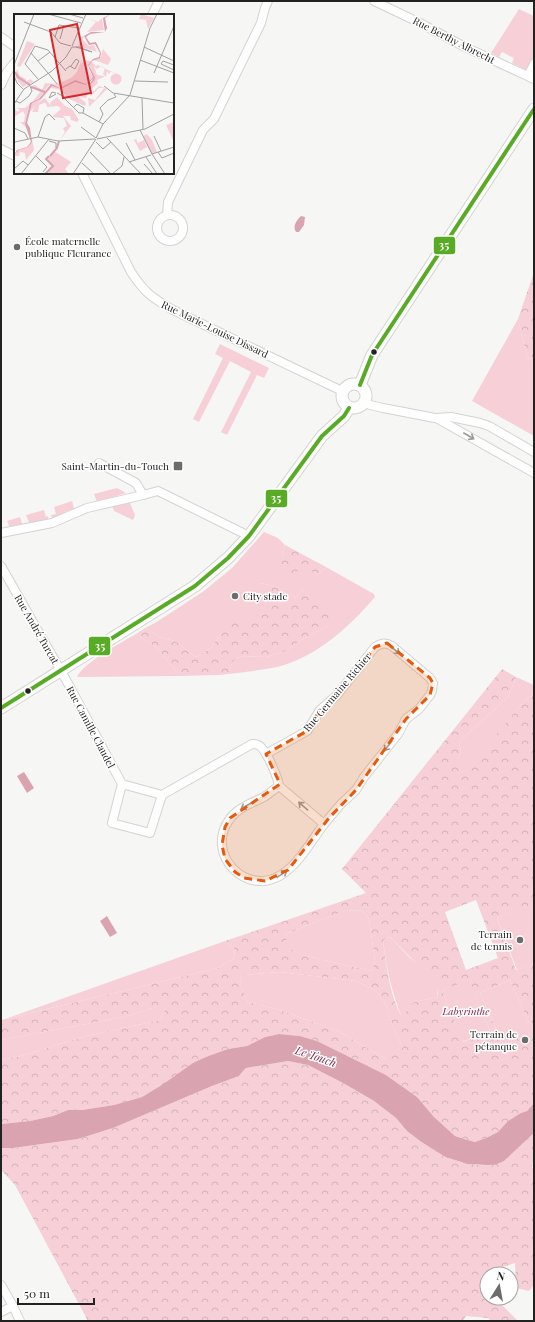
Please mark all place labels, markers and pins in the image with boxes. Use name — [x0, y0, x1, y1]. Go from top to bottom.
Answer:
place label: École maternelle publique Fleurance — [25, 234, 112, 260]
marker: École maternelle publique Fleurance — [12, 242, 22, 252]
unlabelled marker — [369, 347, 379, 357]
place label: Saint-Martin-du-Touch — [62, 459, 169, 473]
marker: Saint-Martin-du-Touch — [172, 460, 184, 472]
place label: City stade — [243, 589, 287, 603]
marker: City stade — [230, 591, 240, 601]
unlabelled marker — [23, 686, 33, 696]
place label: Terrain de tennis — [471, 927, 512, 953]
marker: Terrain de tennis — [515, 935, 525, 945]
place label: Terrain de pétanque — [470, 1027, 517, 1053]
marker: Terrain de pétanque — [520, 1035, 530, 1045]

